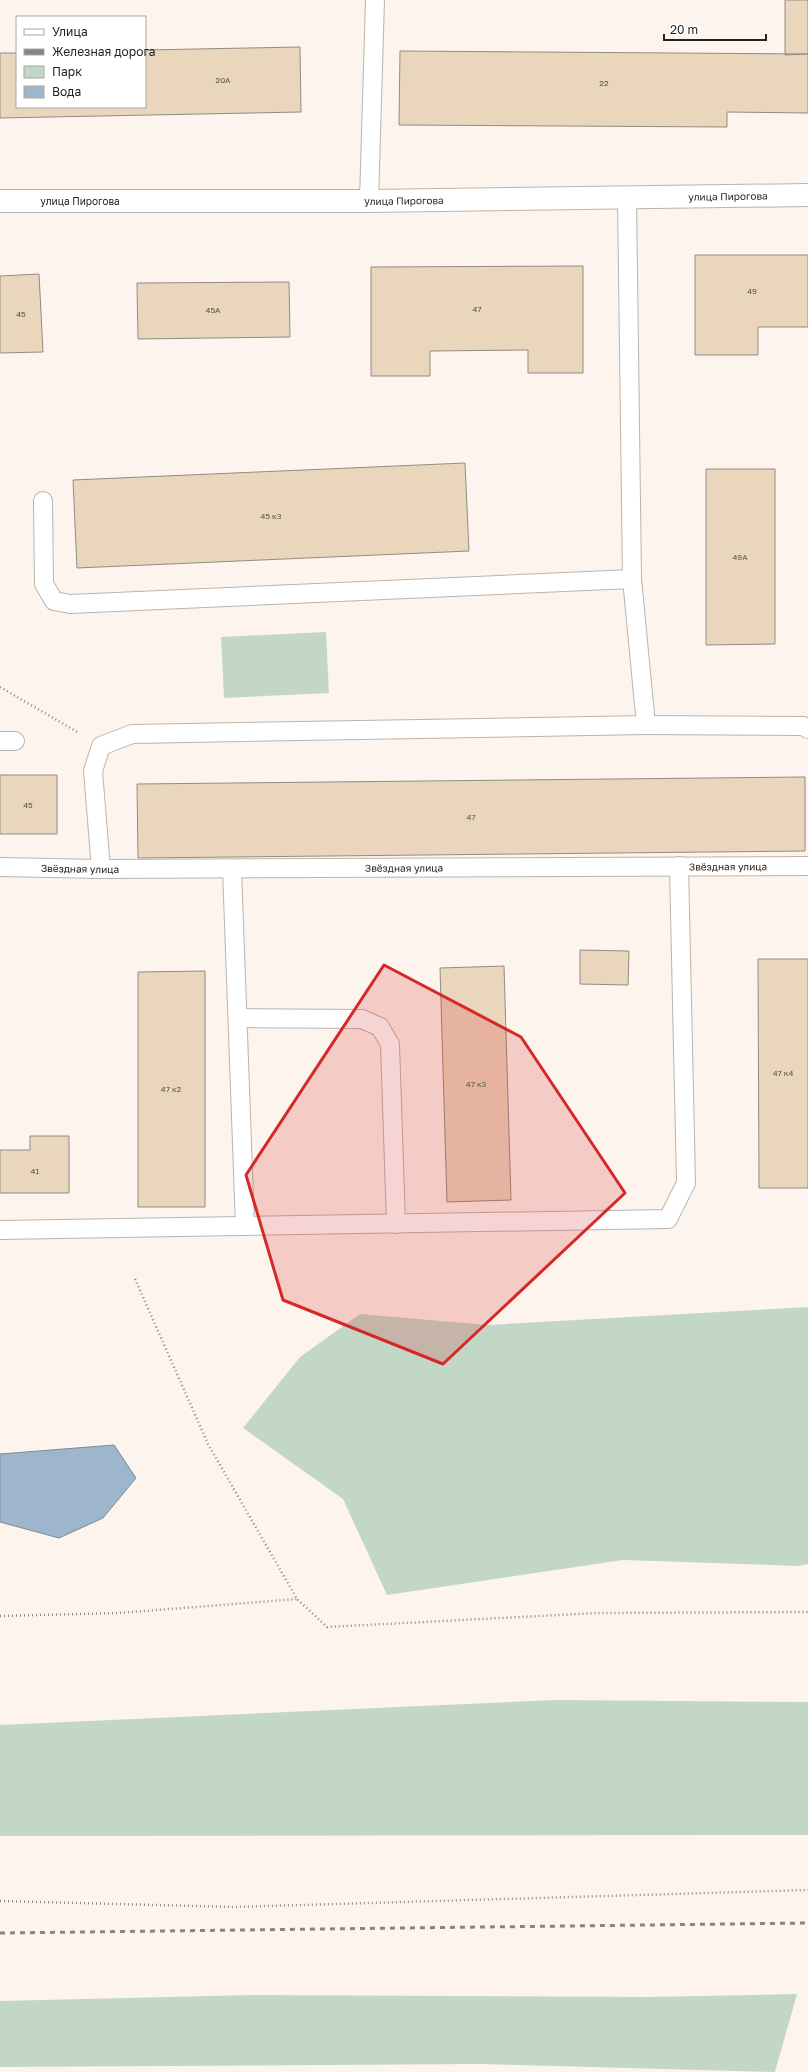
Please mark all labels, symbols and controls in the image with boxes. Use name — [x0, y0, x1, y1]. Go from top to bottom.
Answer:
legend — [16, 16, 146, 108]
scale bar — [664, 16, 766, 42]
text: 20 m — [670, 22, 698, 37]
text: Улица — [52, 24, 88, 39]
text: Железная дорога — [52, 44, 155, 59]
text: Парк — [52, 64, 82, 79]
house number: 20А — [216, 75, 231, 85]
house number: 22 — [599, 78, 609, 88]
text: Вода — [52, 84, 81, 99]
street label: улица Пирогова — [688, 190, 768, 203]
street label: улица Пирогова — [364, 194, 444, 207]
street label: улица Пирогова — [40, 195, 120, 207]
house number: 49 — [747, 286, 757, 296]
house number: 47 — [472, 304, 482, 314]
house number: 45А — [206, 305, 221, 315]
house number: 45 — [16, 309, 26, 319]
house number: 45 к3 — [261, 511, 282, 521]
house number: 49А — [732, 552, 748, 562]
house number: 45 — [23, 800, 33, 810]
house number: 47 — [466, 812, 476, 822]
street label: Звёздная улица — [689, 860, 767, 873]
street label: Звёздная улица — [41, 862, 119, 875]
street label: Звёздная улица — [365, 862, 443, 874]
house number: 47 к4 — [773, 1068, 793, 1078]
house number: 47 к3 — [466, 1079, 487, 1089]
house number: 47 к2 — [161, 1084, 182, 1094]
house number: 41 — [31, 1166, 39, 1176]

